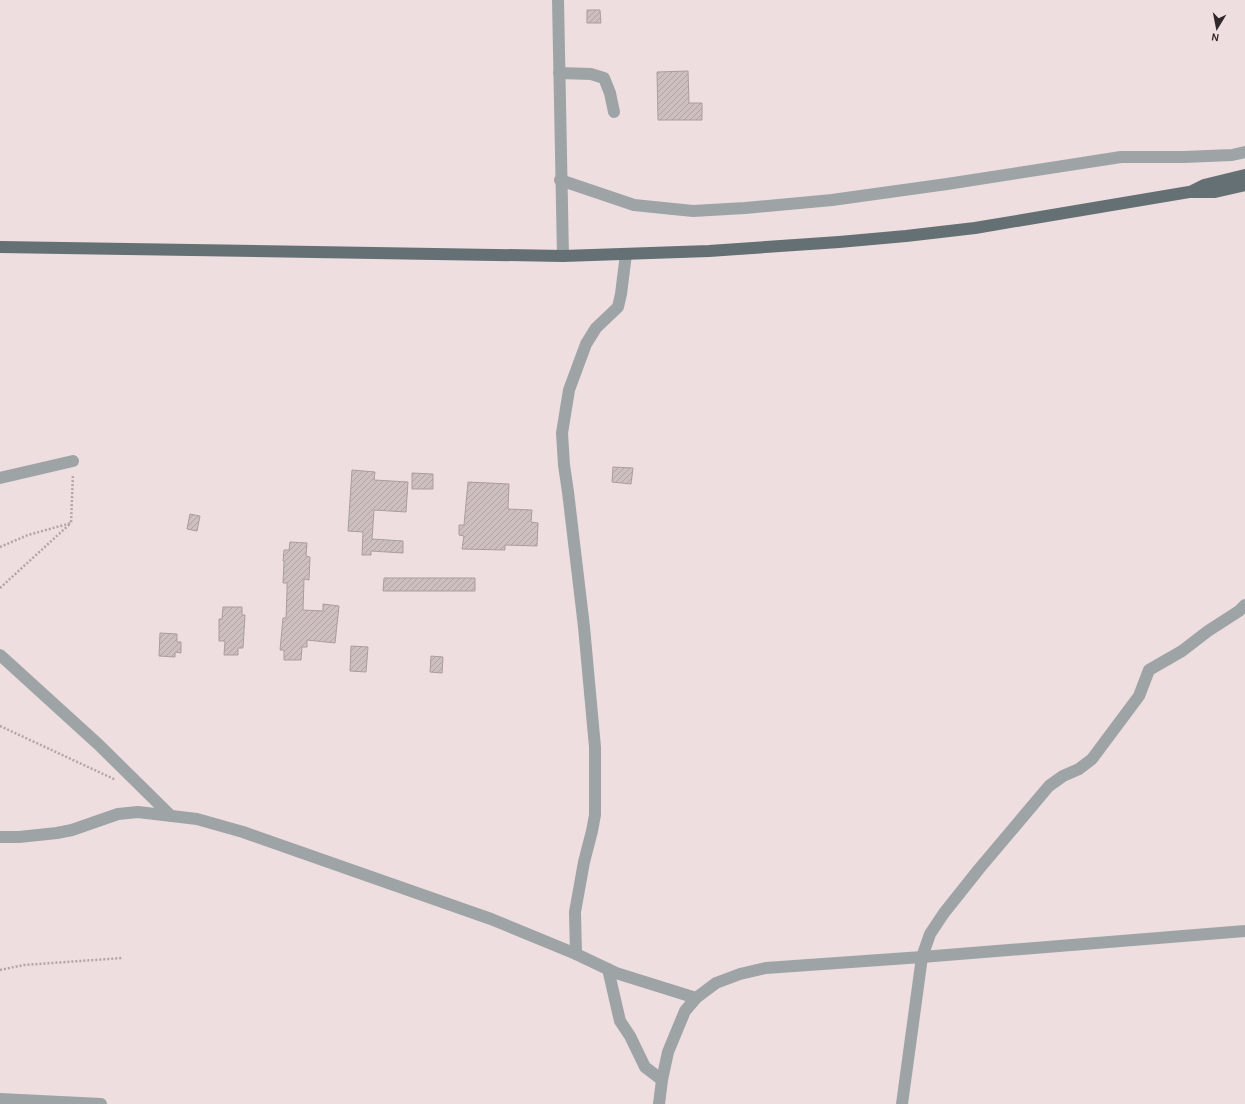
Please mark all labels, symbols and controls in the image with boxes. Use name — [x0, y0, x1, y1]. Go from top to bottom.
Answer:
north arrow — [1197, 8, 1237, 48]
text: N — [1210, 30, 1220, 44]

